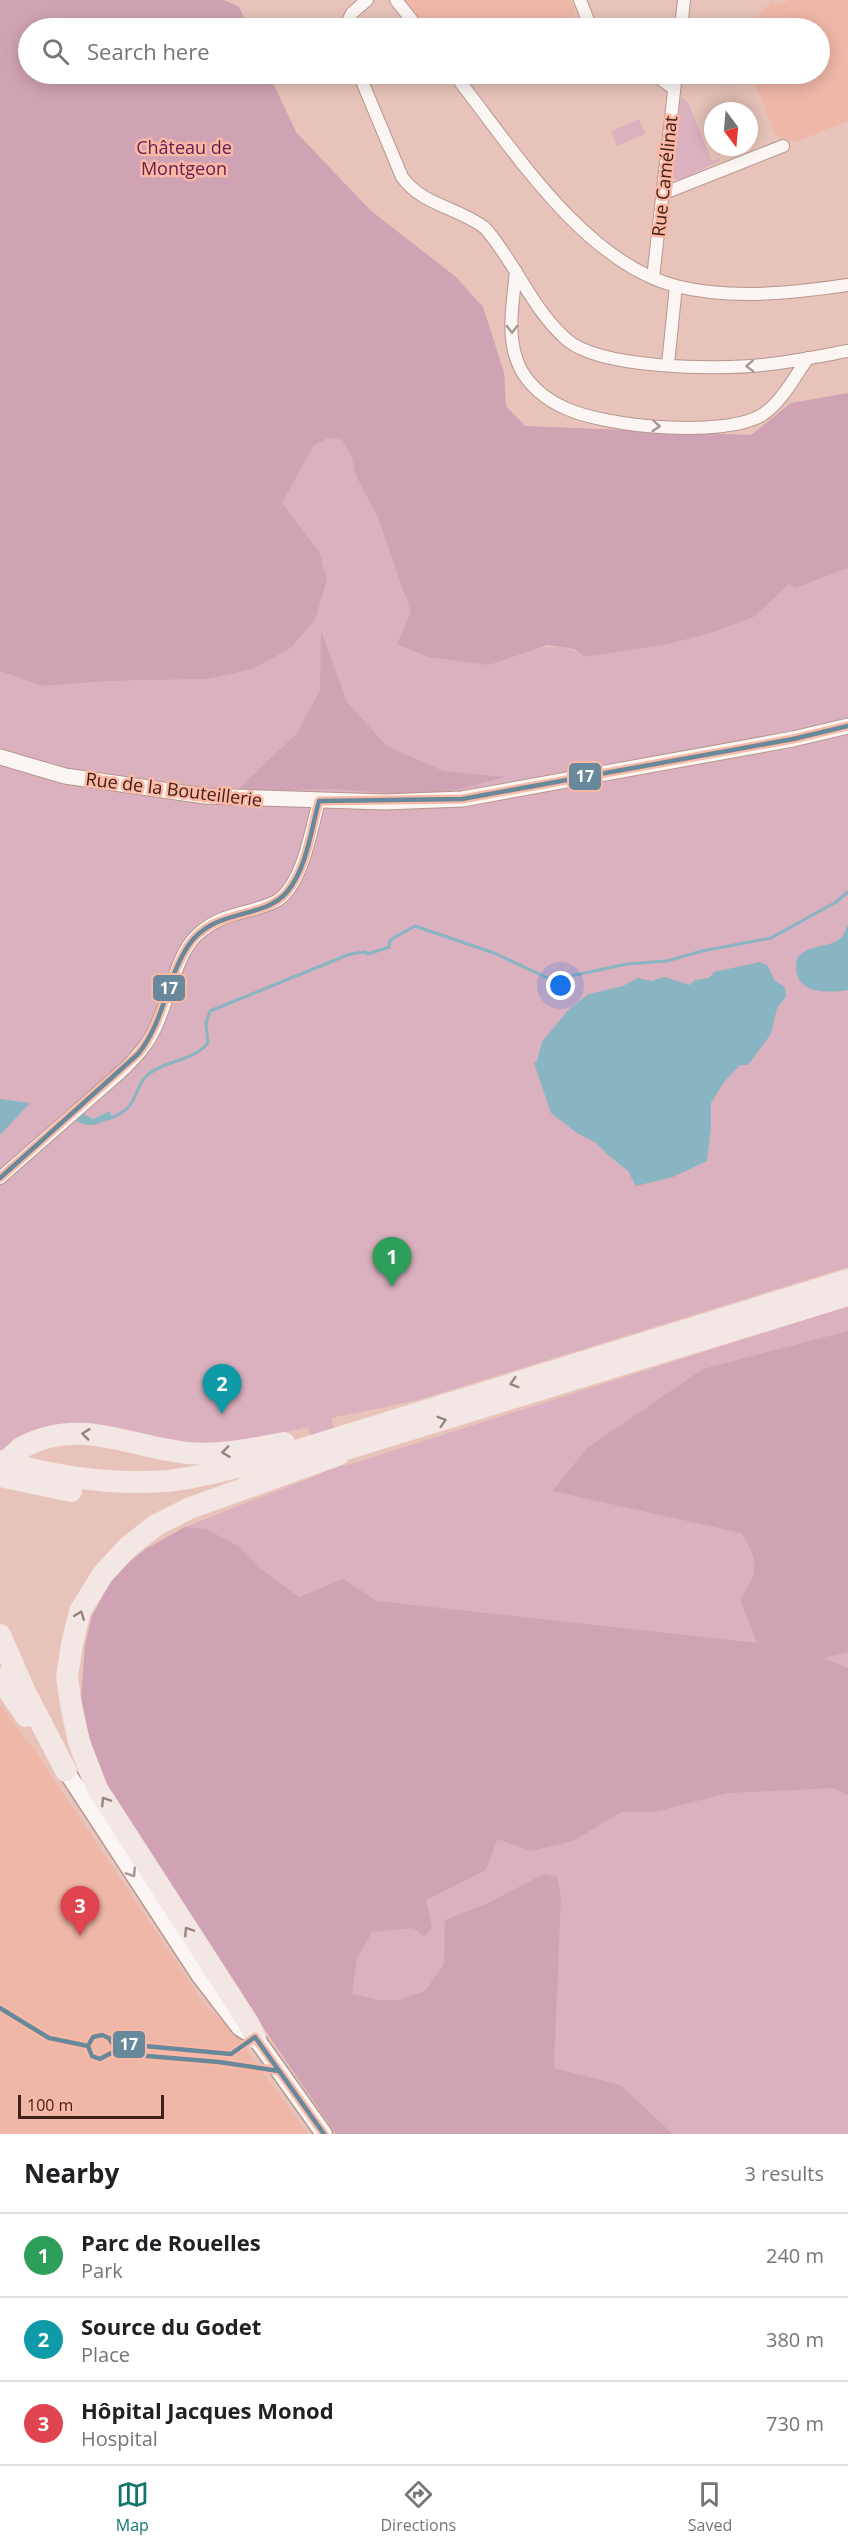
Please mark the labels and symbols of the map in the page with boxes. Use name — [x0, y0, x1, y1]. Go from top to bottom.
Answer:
north arrow — [704, 102, 758, 156]
street label: Rue Camélinat — [646, 114, 682, 238]
park label: Château de Montgeon — [136, 135, 232, 180]
one-way arrow — [505, 325, 518, 334]
one-way arrow — [746, 359, 755, 372]
one-way arrow — [652, 420, 661, 433]
line badge: 17 — [568, 762, 602, 791]
text: 17 — [576, 765, 594, 787]
street label: Rue de la Bouteillerie — [84, 766, 264, 812]
your location — [546, 971, 575, 1000]
line badge: 17 — [152, 974, 186, 1002]
text: 17 — [160, 977, 178, 999]
pin: 1 — [372, 1238, 412, 1287]
pin: 2 — [202, 1364, 242, 1414]
one-way arrow — [509, 1376, 520, 1388]
one-way arrow — [436, 1415, 447, 1428]
one-way arrow — [81, 1429, 91, 1441]
one-way arrow — [222, 1446, 231, 1458]
one-way arrow — [73, 1610, 85, 1621]
one-way arrow — [100, 1797, 112, 1807]
one-way arrow — [125, 1867, 137, 1877]
pin: 3 — [60, 1886, 100, 1936]
one-way arrow — [184, 1927, 195, 1938]
line badge: 17 — [112, 2030, 146, 2059]
text: 17 — [120, 2033, 138, 2055]
scale bar — [18, 2092, 164, 2120]

